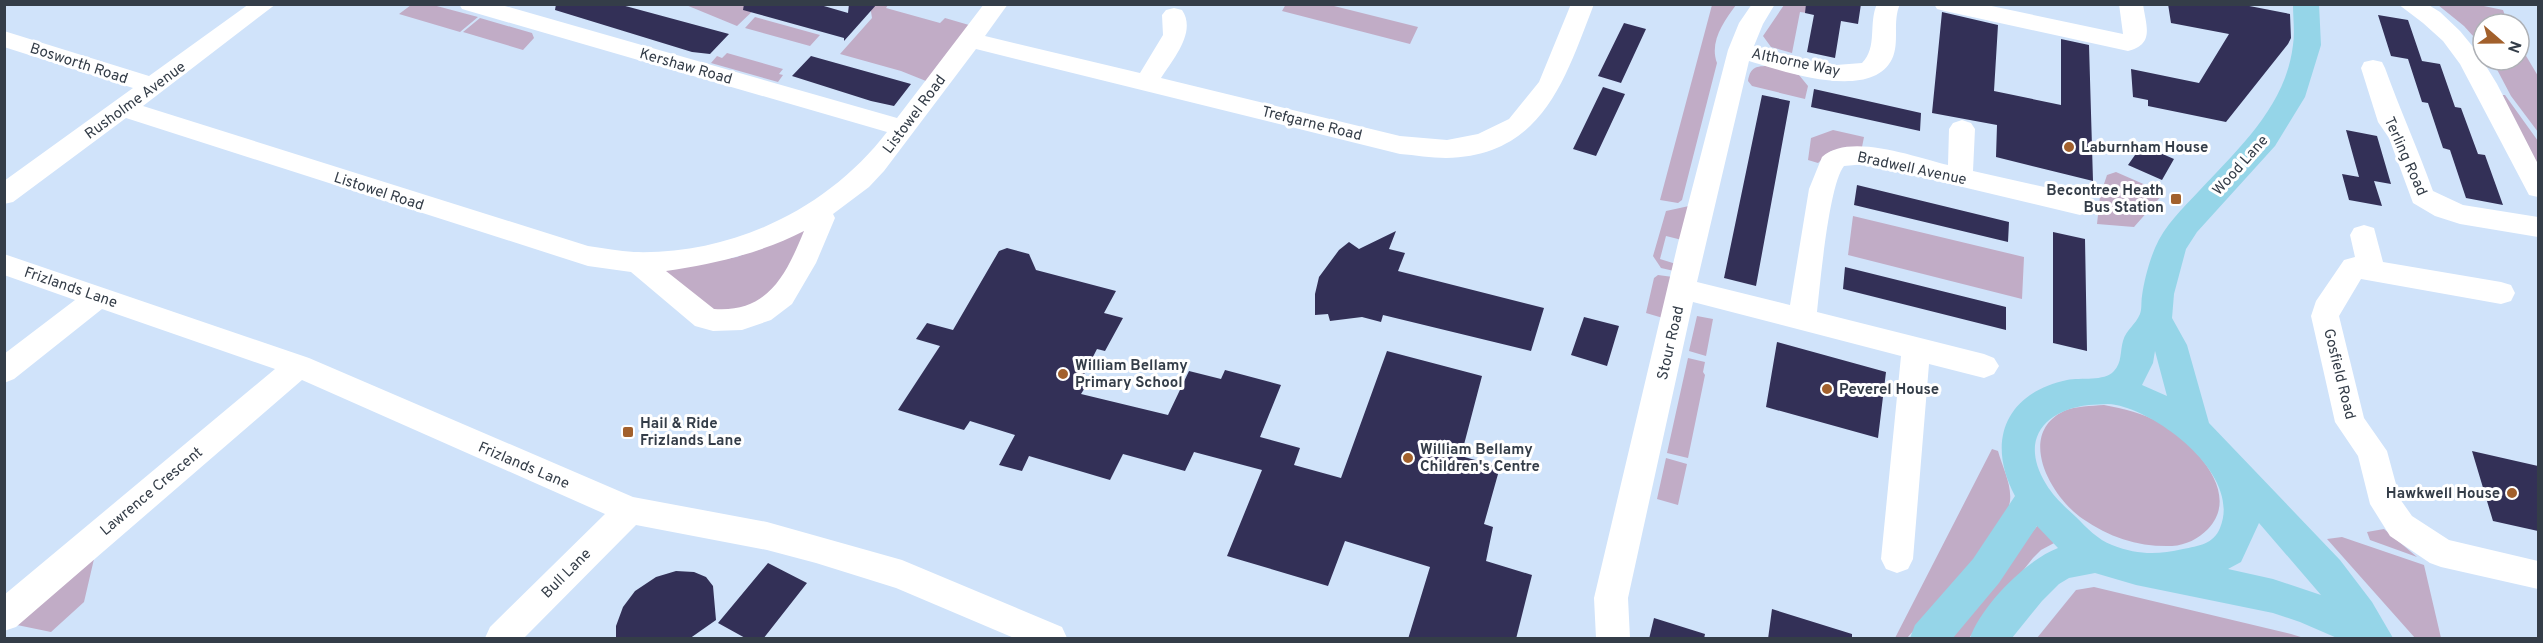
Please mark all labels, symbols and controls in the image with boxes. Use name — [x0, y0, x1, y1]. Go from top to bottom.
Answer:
north arrow — [2471, 12, 2531, 72]
text: N — [2502, 38, 2525, 55]
street label: Bosworth Road — [27, 40, 130, 89]
street label: Kershaw Road — [637, 45, 734, 90]
street label: Althorne Way — [1750, 45, 1842, 82]
street label: Rusholme Avenue — [82, 58, 190, 144]
street label: Listowel Road — [879, 72, 951, 158]
street label: Trefgarne Road — [1260, 103, 1364, 146]
street label: Terling Road — [2379, 114, 2430, 199]
street label: Wood Lane — [2209, 132, 2273, 200]
place label: Laburnham House — [2081, 139, 2208, 158]
marker: Laburnham House — [2062, 140, 2076, 154]
street label: Bradwell Avenue — [1855, 149, 1968, 190]
street label: Listowel Road — [331, 169, 426, 216]
place label: Becontree Heath Bus Station — [2046, 182, 2164, 218]
marker: Becontree Heath Bus Station — [2169, 192, 2183, 206]
street label: Frizlands Lane — [21, 264, 120, 313]
street label: Stour Road — [1654, 304, 1689, 382]
street label: Gosfield Road — [2318, 327, 2359, 422]
place label: William Bellamy Primary School — [1075, 357, 1188, 393]
marker: William Bellamy Primary School — [1056, 367, 1070, 381]
place label: Peverel House — [1839, 381, 1939, 400]
marker: Peverel House — [1820, 382, 1834, 396]
place label: Hail & Ride Frizlands Lane — [640, 415, 742, 451]
marker: Hail & Ride Frizlands Lane — [621, 425, 635, 439]
street label: Frizlands Lane — [475, 439, 572, 494]
place label: William Bellamy Children's Centre — [1420, 441, 1540, 477]
street label: Lawrence Crescent — [97, 444, 207, 541]
marker: William Bellamy Children's Centre — [1401, 451, 1415, 465]
place label: Hawkwell House — [2386, 485, 2500, 504]
marker: Hawkwell House — [2505, 486, 2519, 500]
street label: Bull Lane — [538, 545, 596, 603]

